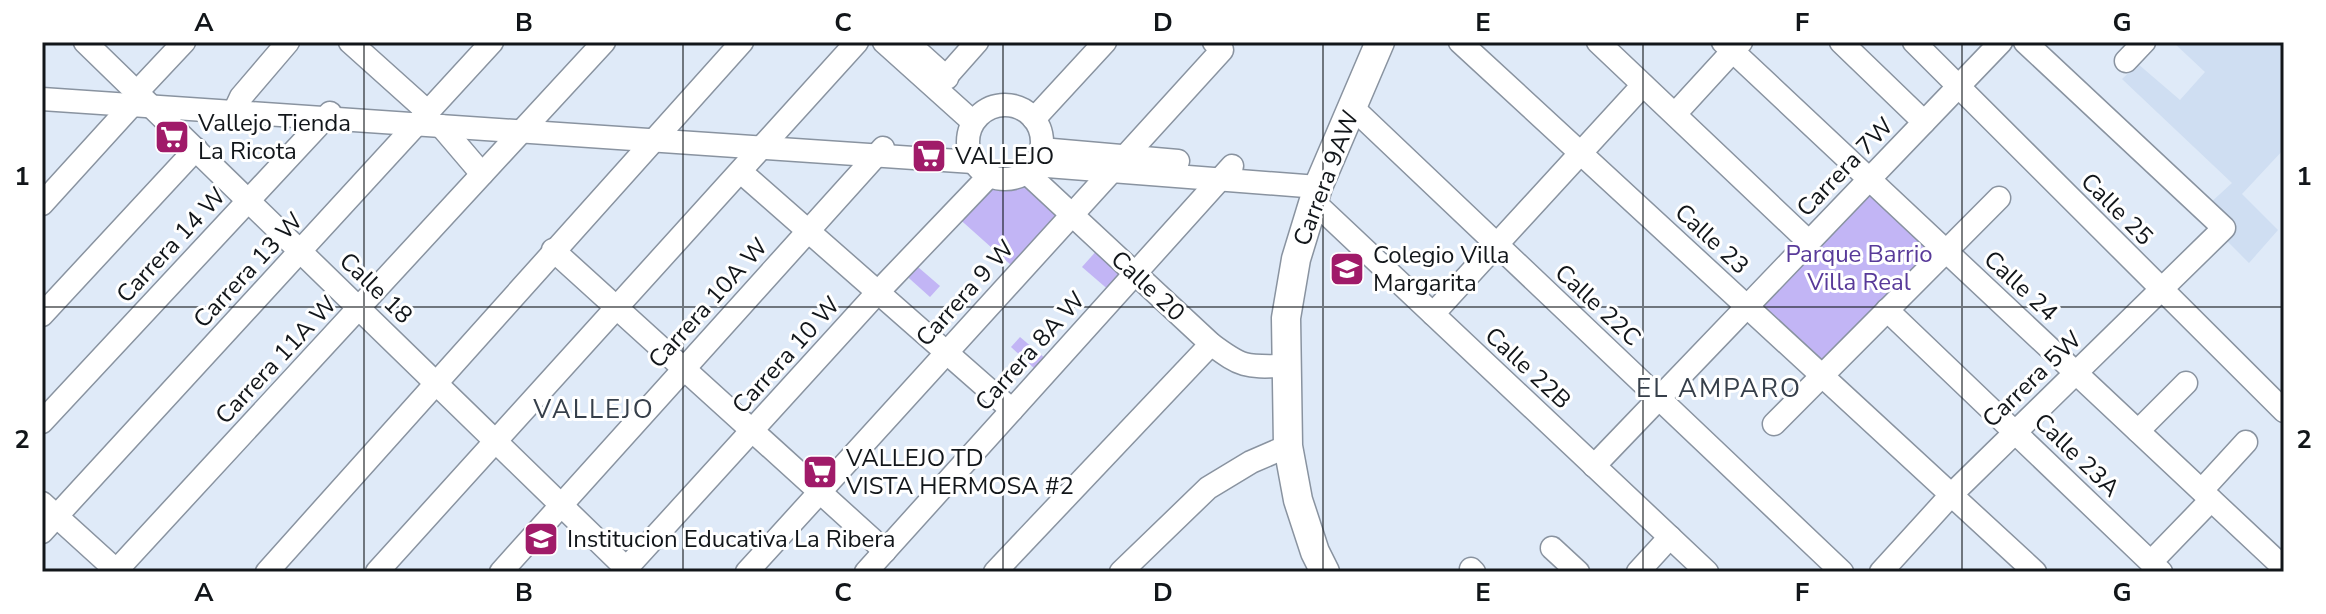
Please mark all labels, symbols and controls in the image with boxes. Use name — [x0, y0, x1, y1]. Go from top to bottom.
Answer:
text: A — [194, 5, 214, 40]
text: B — [515, 5, 533, 40]
text: C — [834, 5, 852, 40]
text: D — [1153, 5, 1173, 40]
text: E — [1475, 5, 1491, 40]
text: F — [1795, 5, 1809, 40]
text: G — [2112, 5, 2132, 40]
street label: Carrera 9AW — [1286, 106, 1366, 250]
place label: Vallejo Tienda La Ricota — [197, 107, 351, 167]
street label: Carrera 7W — [1790, 110, 1900, 224]
supermarket icon: Vallejo Tienda La Ricota — [153, 118, 191, 156]
supermarket icon: VALLEJO — [910, 137, 948, 175]
place label: VALLEJO — [954, 140, 1054, 172]
text: 1 — [14, 159, 30, 194]
text: 1 — [2296, 159, 2312, 194]
street label: Calle 25 — [2074, 166, 2160, 252]
street label: Carrera 14 W — [109, 180, 233, 310]
street label: Calle 23 — [1668, 197, 1756, 281]
street label: Carrera 13 W — [186, 205, 310, 335]
street label: Carrera 10A W — [641, 231, 775, 375]
street label: Carrera 9 W — [909, 233, 1021, 353]
park label: Parque Barrio Villa Real — [1785, 238, 1933, 298]
place label: Colegio Villa Margarita — [1373, 239, 1510, 299]
street label: Calle 20 — [1104, 244, 1192, 328]
street label: Calle 24 — [1977, 244, 2065, 328]
street label: Calle 18 — [332, 245, 420, 331]
school or university icon: Colegio Villa Margarita — [1328, 250, 1366, 288]
street label: Calle 22C — [1548, 257, 1648, 353]
street label: Carrera 8A W — [968, 285, 1092, 417]
street label: Carrera 11A W — [208, 289, 344, 431]
street label: Carrera 10 W — [725, 290, 847, 420]
street label: Calle 22B — [1478, 320, 1578, 416]
street label: Carrera 5W — [1975, 324, 2089, 434]
district label: EL AMPARO — [1636, 371, 1802, 406]
district label: VALLEJO — [532, 392, 655, 427]
street label: Calle 23A — [2027, 406, 2127, 504]
text: 2 — [14, 422, 30, 457]
text: 2 — [2296, 422, 2312, 457]
place label: VALLEJO TD VISTA HERMOSA #2 — [845, 442, 1074, 502]
supermarket icon: VALLEJO TD VISTA HERMOSA #2 — [801, 453, 839, 491]
school or university icon: Institucion Educativa La Ribera — [522, 520, 560, 558]
place label: Institucion Educativa La Ribera — [567, 523, 895, 555]
text: A — [194, 575, 214, 610]
text: B — [515, 575, 533, 610]
text: C — [834, 575, 852, 610]
text: D — [1153, 575, 1173, 610]
text: E — [1475, 575, 1491, 610]
text: F — [1795, 575, 1809, 610]
text: G — [2112, 575, 2132, 610]

